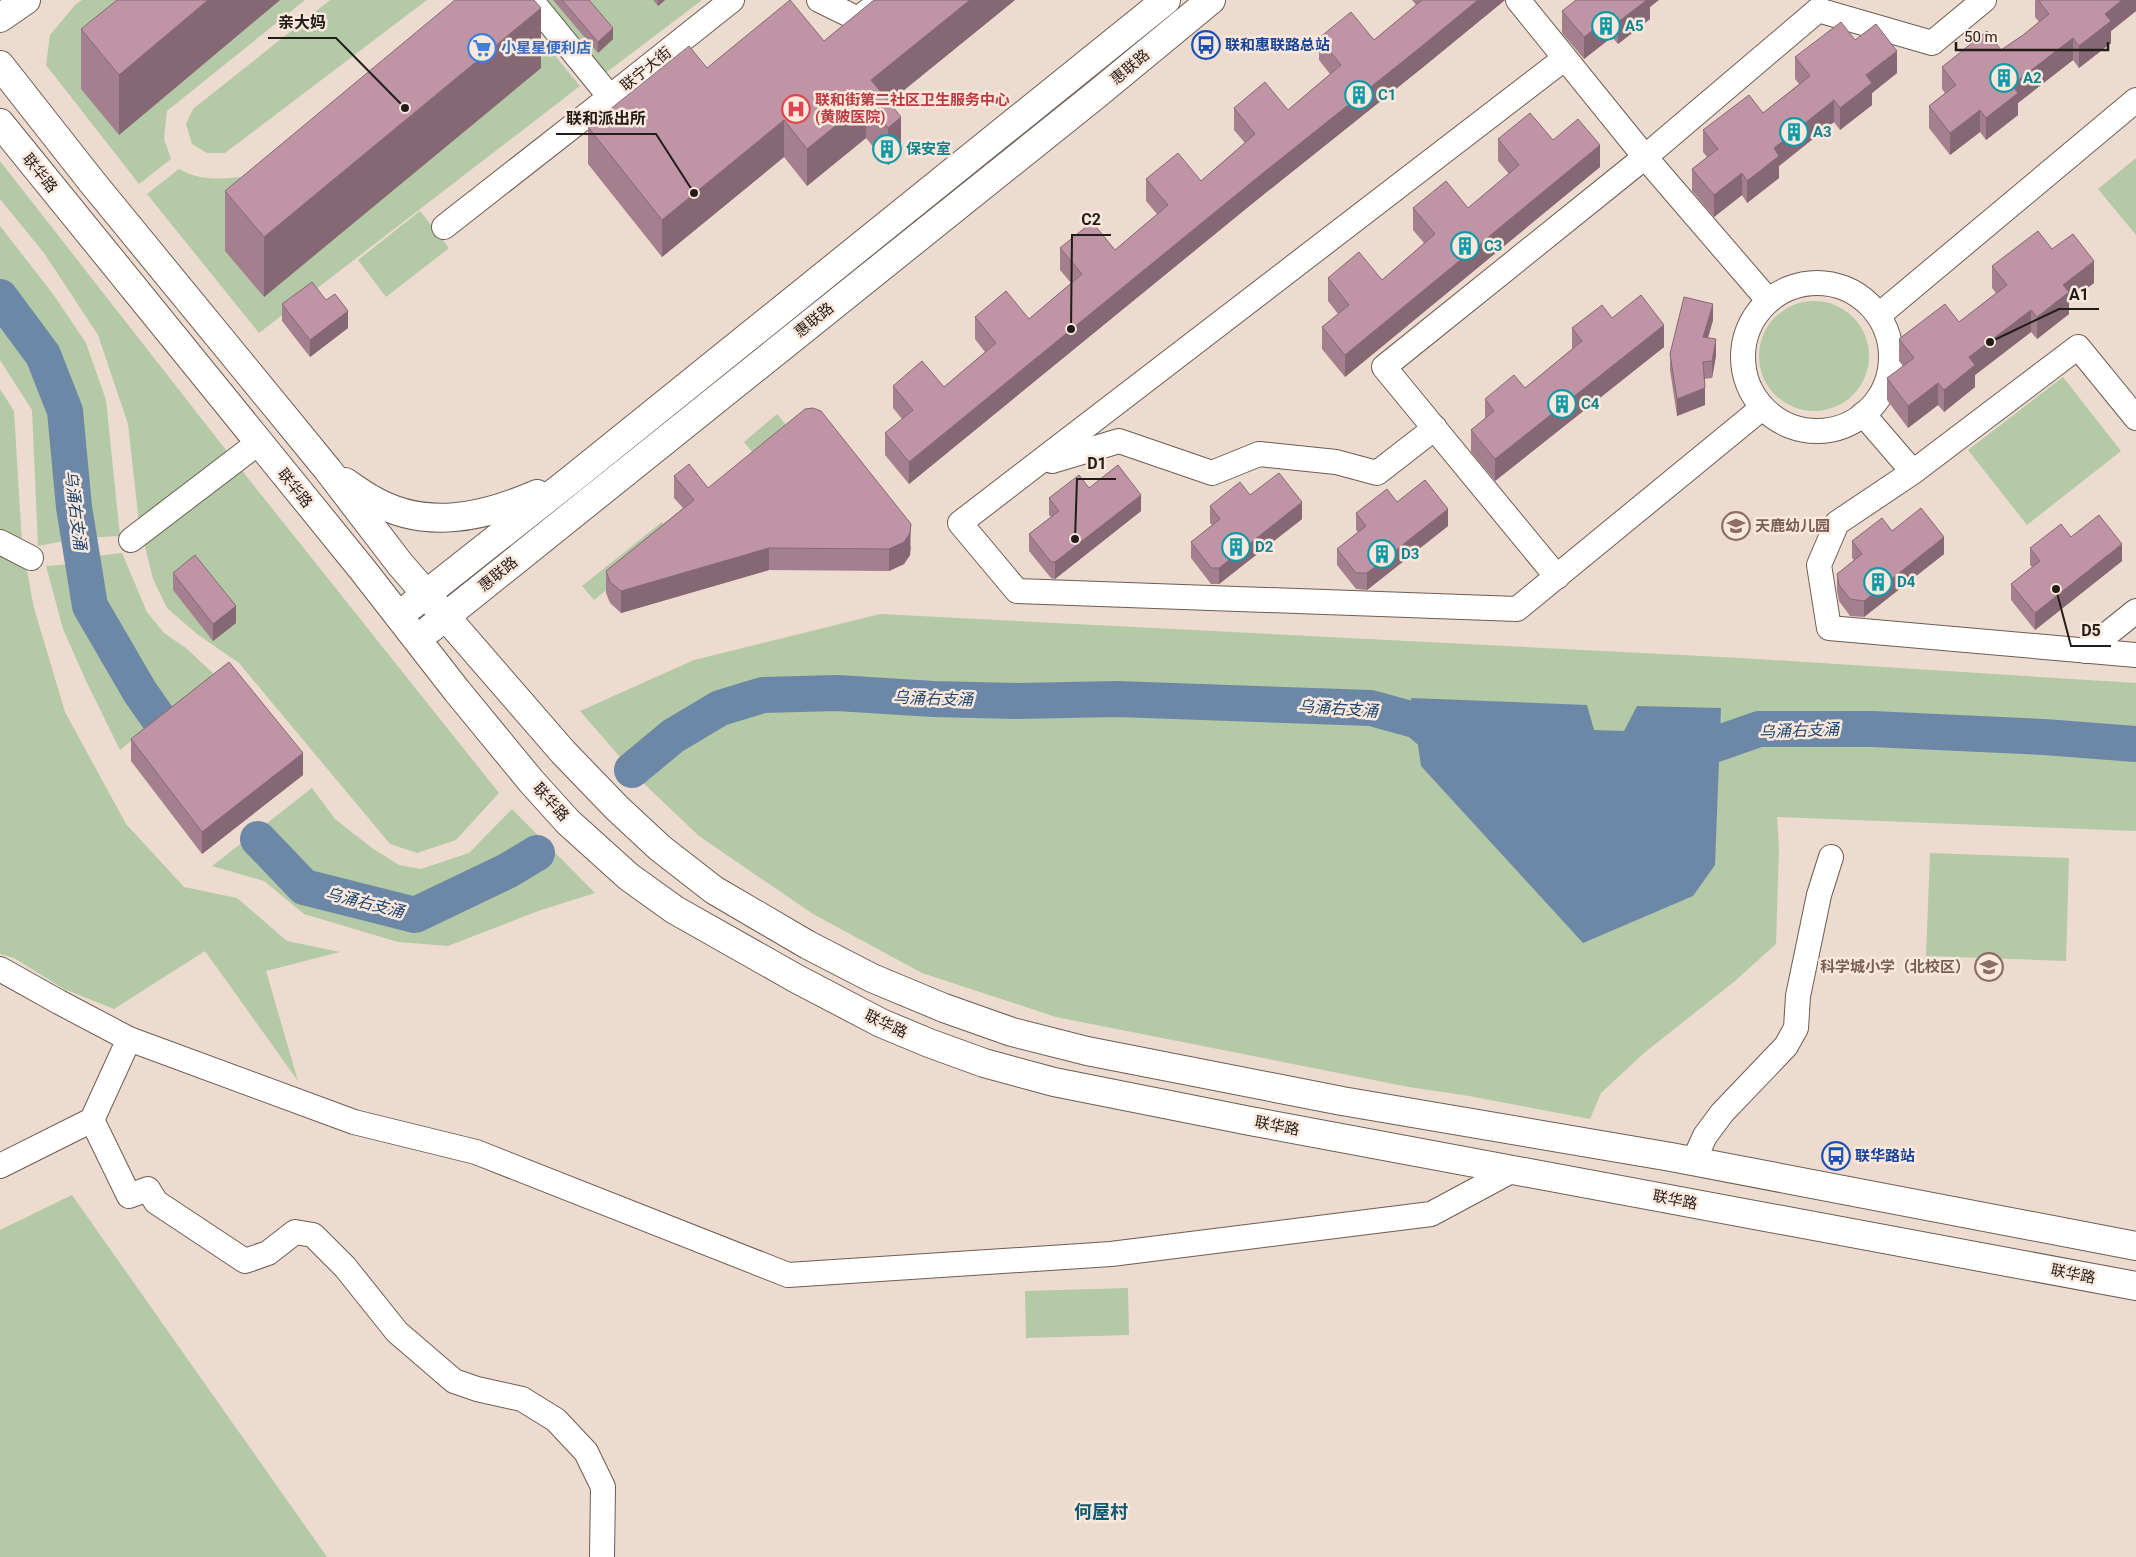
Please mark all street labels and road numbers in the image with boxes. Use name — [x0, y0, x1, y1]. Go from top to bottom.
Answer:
street label: 联宁大街 — [617, 43, 675, 95]
street label: 惠联路 — [1107, 46, 1153, 88]
street label: 联华路 — [19, 150, 61, 196]
street label: 惠联路 — [791, 299, 837, 341]
street label: 联华路 — [274, 465, 316, 511]
street label: 惠联路 — [475, 553, 521, 595]
street label: 联华路 — [529, 779, 573, 825]
street label: 联华路 — [862, 1006, 910, 1042]
street label: 联华路 — [1253, 1113, 1301, 1139]
street label: 联华路 — [1651, 1187, 1699, 1213]
street label: 联华路 — [2049, 1261, 2097, 1287]

